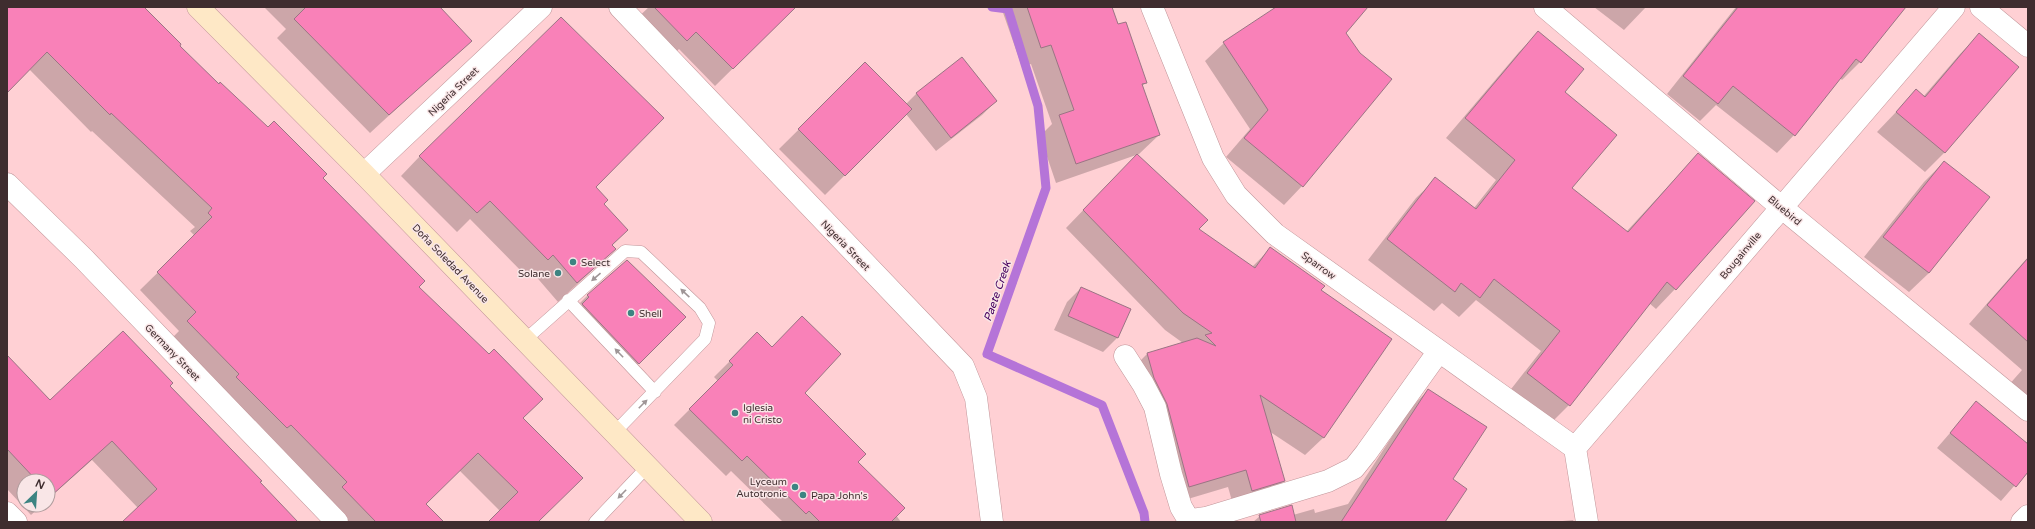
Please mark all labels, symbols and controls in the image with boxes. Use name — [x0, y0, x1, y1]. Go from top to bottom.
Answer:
street label: Nigeria Street — [426, 65, 482, 119]
street label: Bluebird — [1765, 193, 1803, 228]
street label: Nigeria Street — [818, 218, 872, 274]
street label: Doña Soledad Avenue — [410, 222, 491, 306]
street label: Bougainville — [1718, 229, 1764, 282]
street label: Sparrow — [1299, 249, 1338, 282]
marker: Select — [568, 257, 578, 267]
place label: Select — [581, 257, 610, 269]
water label: Paete Creek — [981, 258, 1014, 323]
place label: Solane — [518, 268, 550, 280]
marker: Solane — [553, 268, 563, 278]
one-way arrow — [590, 272, 601, 281]
one-way arrow — [680, 288, 690, 298]
marker: Shell — [626, 308, 636, 318]
place label: Shell — [639, 308, 662, 320]
street label: Germany Street — [142, 322, 203, 384]
one-way arrow — [614, 348, 624, 358]
one-way arrow — [638, 399, 648, 409]
place label: Iglesia ni Cristo — [743, 402, 782, 426]
marker: Iglesia ni Cristo — [730, 408, 740, 418]
north arrow — [16, 473, 56, 513]
place label: Lyceum Autotronic — [736, 476, 787, 500]
text: N — [33, 477, 47, 492]
marker: Lyceum Autotronic — [790, 482, 800, 492]
one-way arrow — [617, 489, 626, 499]
marker: Papa John's — [798, 490, 808, 500]
place label: Papa John's — [811, 490, 868, 502]

